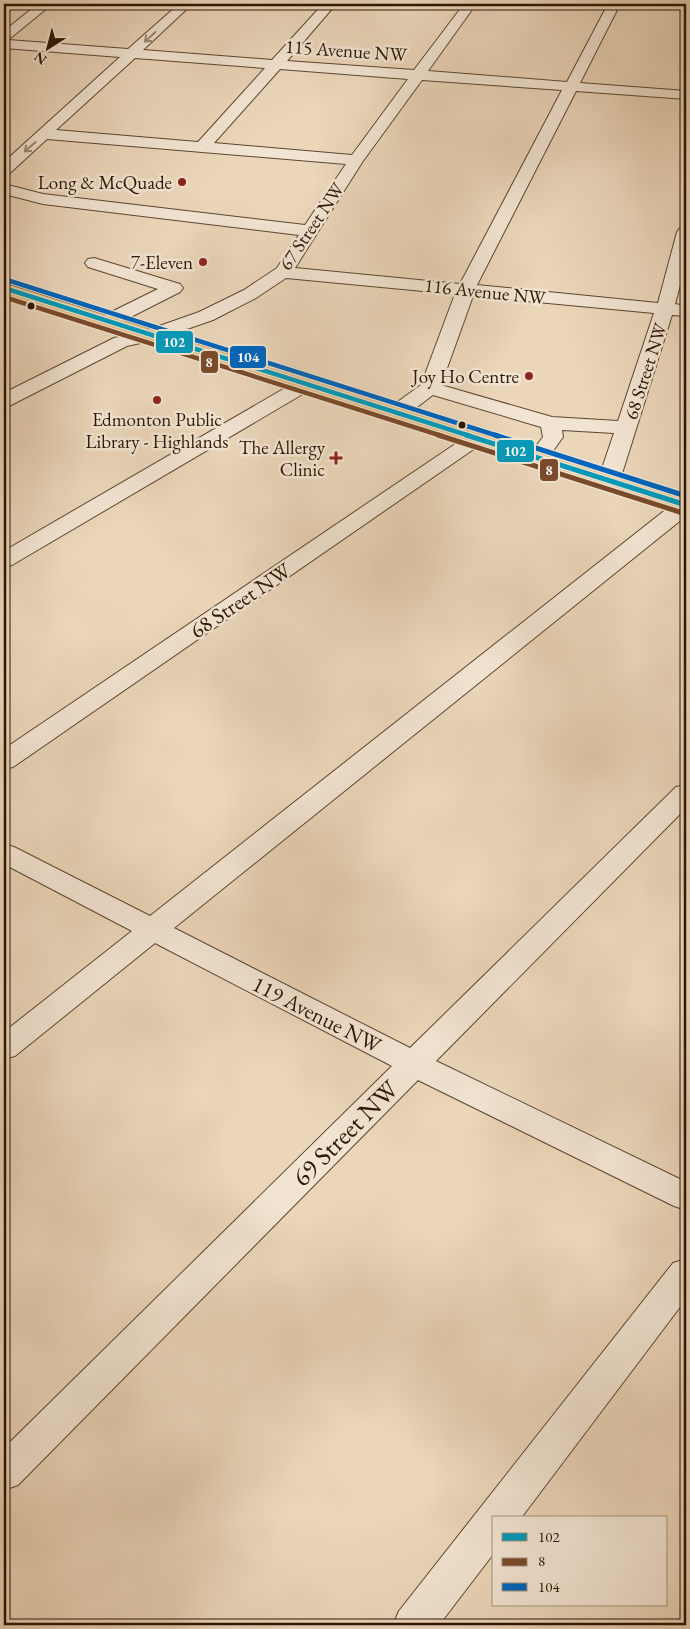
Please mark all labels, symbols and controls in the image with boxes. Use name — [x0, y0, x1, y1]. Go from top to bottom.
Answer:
north arrow — [22, 22, 72, 72]
one-way arrow — [143, 31, 156, 43]
street label: 115 Avenue NW — [284, 34, 408, 67]
text: N — [30, 48, 50, 69]
one-way arrow — [24, 141, 37, 153]
place label: Long & McQuade — [38, 170, 172, 195]
marker: Long & McQuade — [176, 176, 188, 188]
street label: 67 Street NW — [273, 177, 350, 275]
place label: 7-Eleven — [131, 250, 193, 275]
marker: 7-Eleven — [197, 256, 209, 268]
street label: 116 Avenue NW — [423, 273, 547, 310]
unlabelled marker — [26, 301, 36, 311]
street label: 68 Street NW — [618, 319, 673, 423]
line badge: 102 — [155, 330, 194, 354]
text: 102 — [163, 333, 186, 351]
line badge: 104 — [229, 345, 267, 369]
text: 104 — [237, 348, 260, 366]
line badge: 8 — [200, 350, 219, 374]
text: 8 — [205, 353, 213, 371]
place label: Joy Ho Centre — [410, 364, 519, 389]
marker: Joy Ho Centre — [523, 370, 535, 382]
marker: Edmonton Public Library - Highlands — [151, 394, 163, 406]
place label: Edmonton Public Library - Highlands — [86, 407, 228, 454]
unlabelled marker — [457, 420, 467, 430]
place label: The Allergy Clinic — [239, 435, 326, 482]
line badge: 102 — [496, 439, 535, 463]
text: 102 — [504, 442, 527, 460]
marker: The Allergy Clinic — [329, 451, 343, 465]
line badge: 8 — [539, 458, 559, 482]
text: 8 — [545, 461, 553, 479]
street label: 68 Street NW — [184, 556, 297, 645]
street label: 119 Avenue NW — [247, 969, 387, 1060]
street label: 69 Street NW — [285, 1072, 406, 1193]
legend — [492, 1516, 668, 1606]
text: 102 — [538, 1527, 560, 1546]
text: 8 — [538, 1551, 545, 1570]
text: 104 — [538, 1577, 560, 1596]

